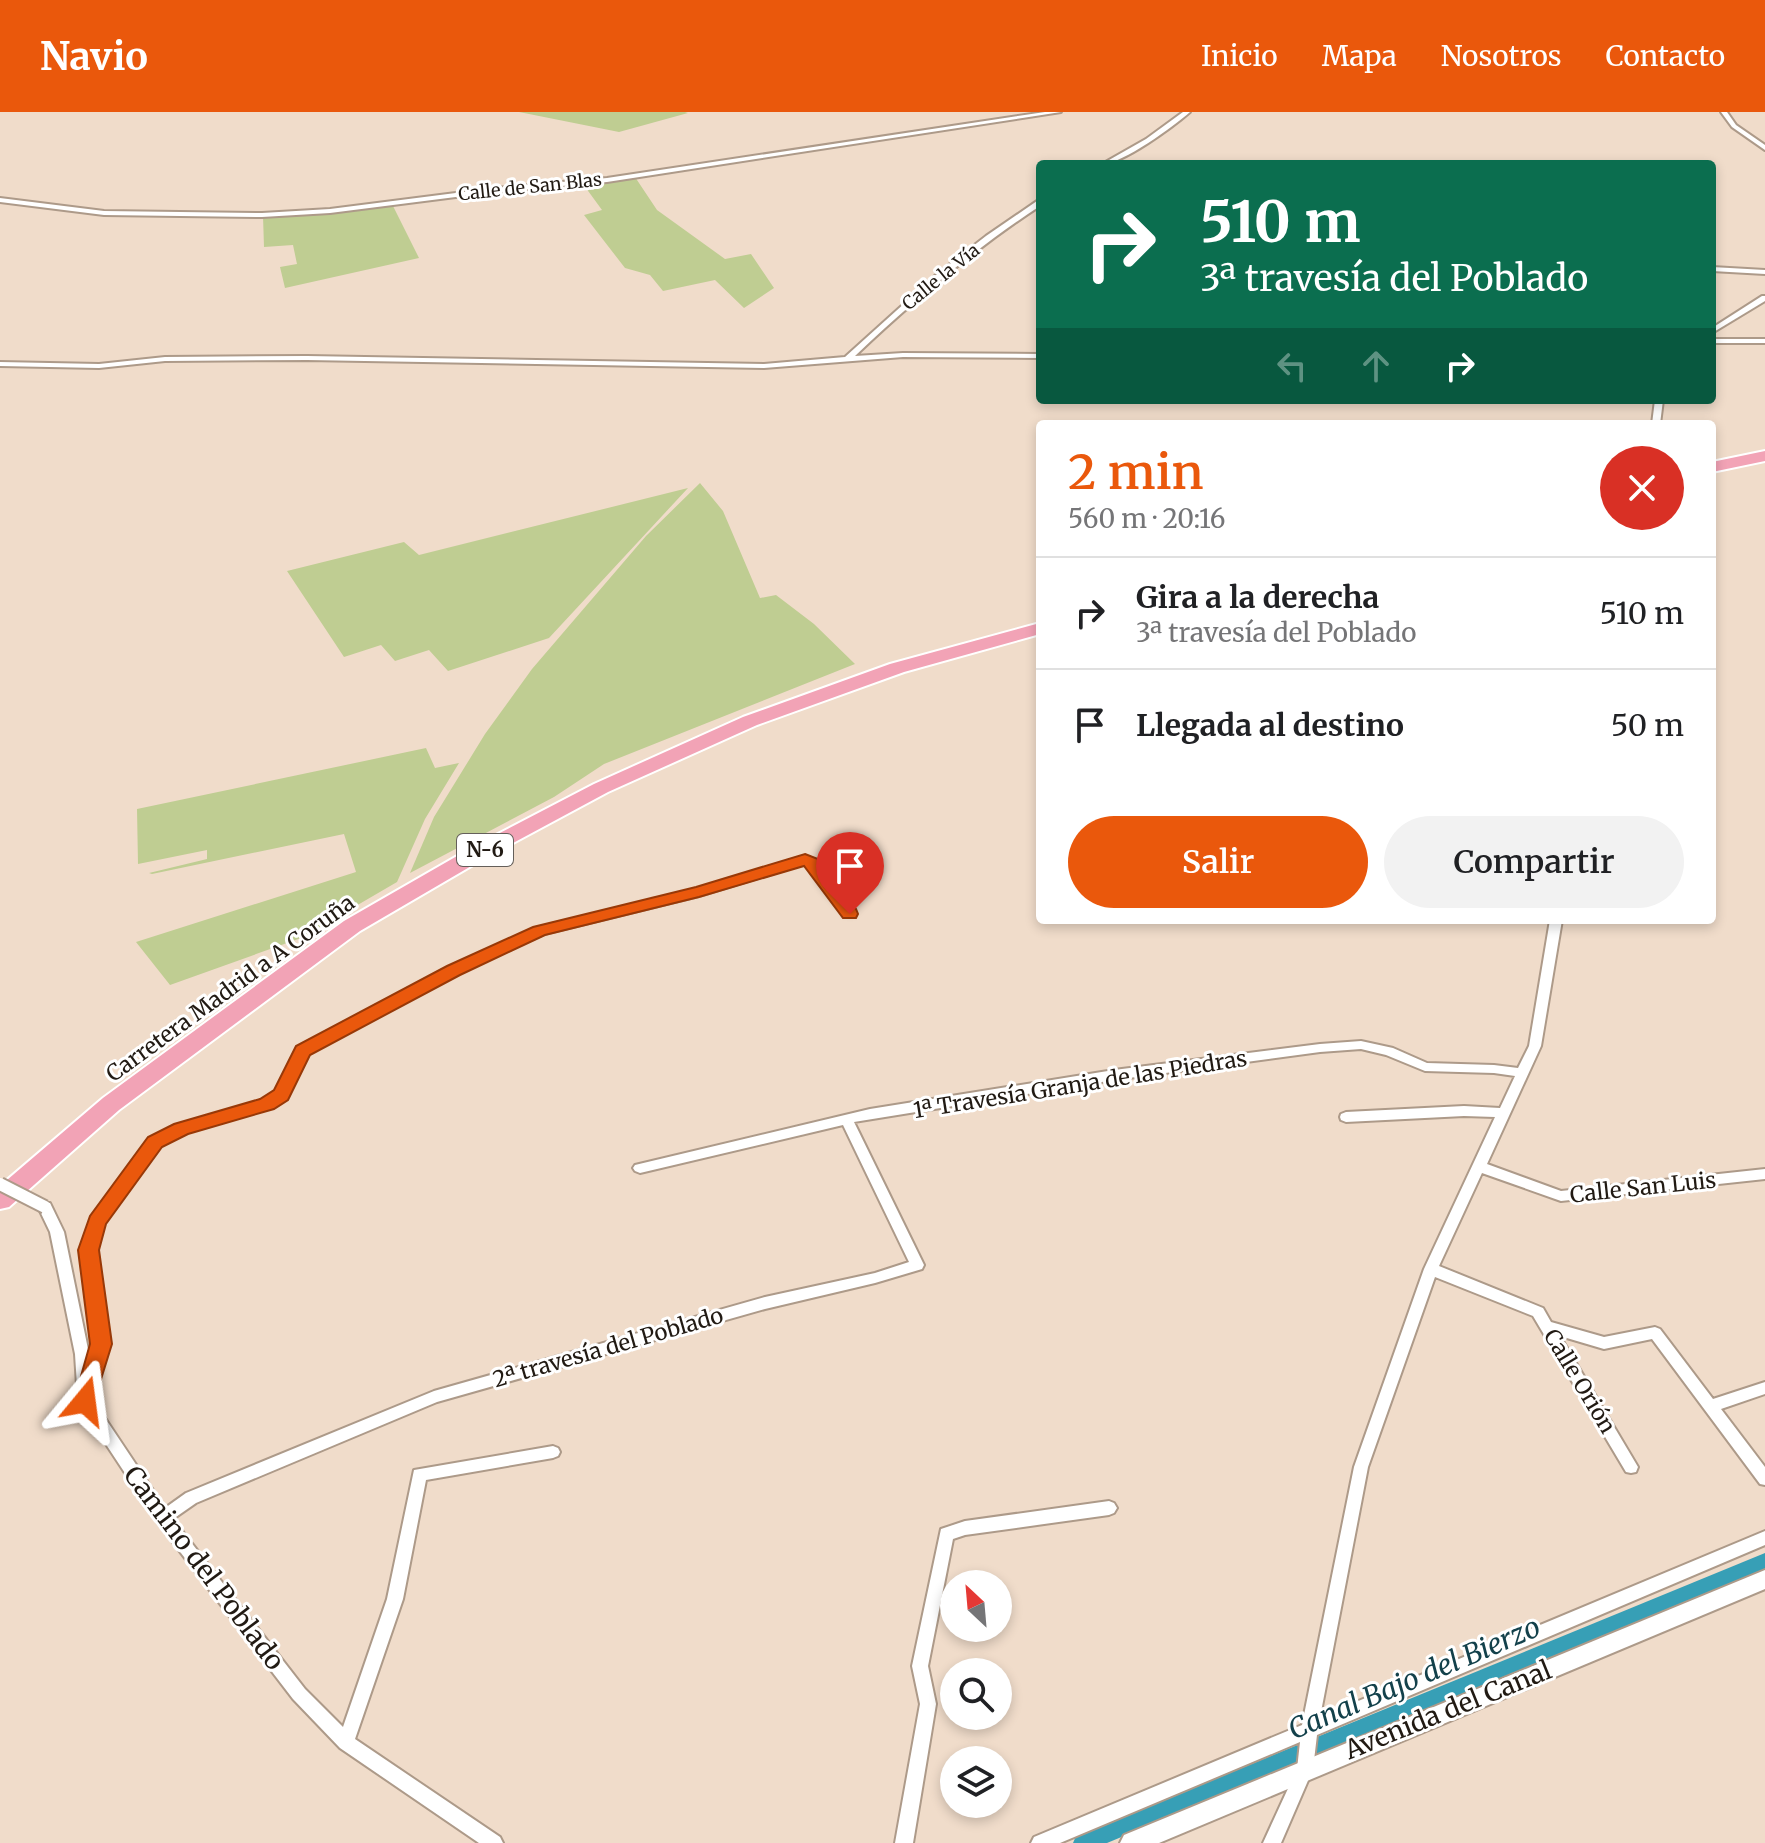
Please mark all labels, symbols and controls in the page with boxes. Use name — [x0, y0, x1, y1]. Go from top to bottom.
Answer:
text: Navio — [40, 33, 148, 80]
text: Inicio — [1201, 38, 1278, 74]
text: Mapa — [1322, 38, 1397, 74]
text: Nosotros — [1441, 38, 1562, 74]
text: Contacto — [1606, 38, 1725, 74]
street label: Calle de San Blas — [457, 168, 603, 205]
text: 510 m — [1200, 187, 1361, 257]
icon: right — [1068, 192, 1172, 296]
street label: Calle la Vía — [897, 238, 984, 315]
text: 3ª travesía del Poblado — [1200, 256, 1588, 301]
icon: left — [1270, 344, 1314, 388]
icon: ahead — [1354, 344, 1398, 388]
icon: right — [1438, 344, 1482, 388]
text: 2 min — [1068, 442, 1204, 502]
button: close — [1600, 446, 1684, 530]
text: 560 m · 20:16 — [1068, 502, 1225, 535]
text: Gira a la derecha — [1136, 578, 1379, 616]
icon: right — [1068, 591, 1112, 635]
text: 510 m — [1599, 594, 1684, 632]
text: 3ª travesía del Poblado — [1136, 616, 1416, 649]
icon: arrive — [1068, 703, 1112, 747]
text: Llegada al destino — [1136, 706, 1404, 744]
text: 50 m — [1611, 706, 1684, 744]
button: Salir — [1068, 816, 1368, 908]
button: Compartir — [1384, 816, 1684, 908]
pin — [816, 832, 884, 914]
road number: N-6 — [457, 834, 513, 866]
icon: arrive — [828, 844, 872, 888]
street label: Carretera Madrid a A Coruña — [100, 888, 360, 1088]
street label: 1ª Travesía Granja de las Piedras — [911, 1044, 1249, 1124]
street label: Calle San Luis — [1569, 1165, 1717, 1209]
street label: 2ª travesía del Poblado — [490, 1301, 726, 1393]
street label: Calle Orión — [1538, 1324, 1622, 1439]
position arrow — [43, 1359, 127, 1443]
street label: Camino del Poblado — [117, 1459, 292, 1676]
north arrow — [940, 1570, 1012, 1642]
map controls — [940, 1570, 1012, 1818]
water label: Canal Bajo del Bierzo — [1283, 1609, 1545, 1747]
street label: Avenida del Canal — [1338, 1653, 1556, 1767]
button: search — [940, 1658, 1012, 1730]
button: layers — [940, 1746, 1012, 1818]

